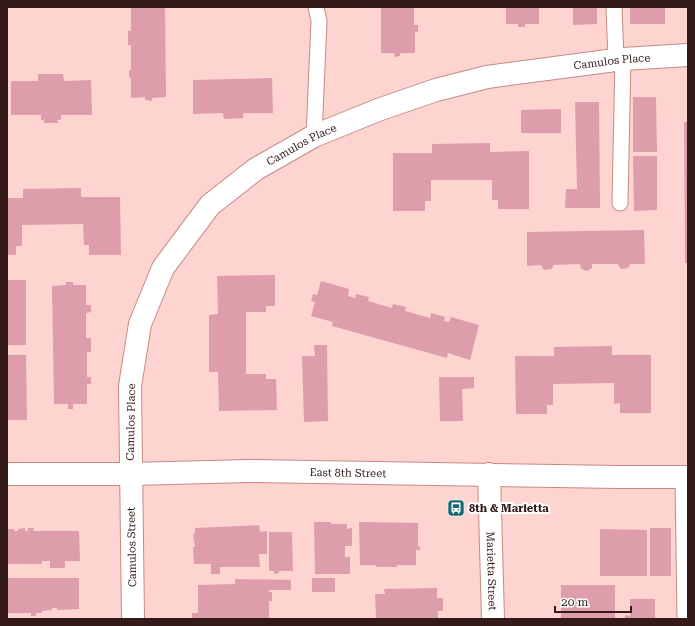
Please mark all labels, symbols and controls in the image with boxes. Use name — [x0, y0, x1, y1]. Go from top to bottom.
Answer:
street label: Camulos Place — [573, 51, 651, 72]
street label: Camulos Place — [264, 121, 338, 168]
street label: Camulos Place — [124, 383, 138, 461]
street label: East 8th Street — [309, 465, 387, 480]
bus stop icon: 8th & Marietta — [446, 498, 466, 518]
place label: 8th & Marietta — [469, 502, 549, 515]
street label: Camulos Street — [125, 507, 139, 587]
street label: Marietta Street — [484, 531, 499, 611]
scale bar — [555, 588, 631, 614]
text: 20 m — [561, 595, 588, 609]

